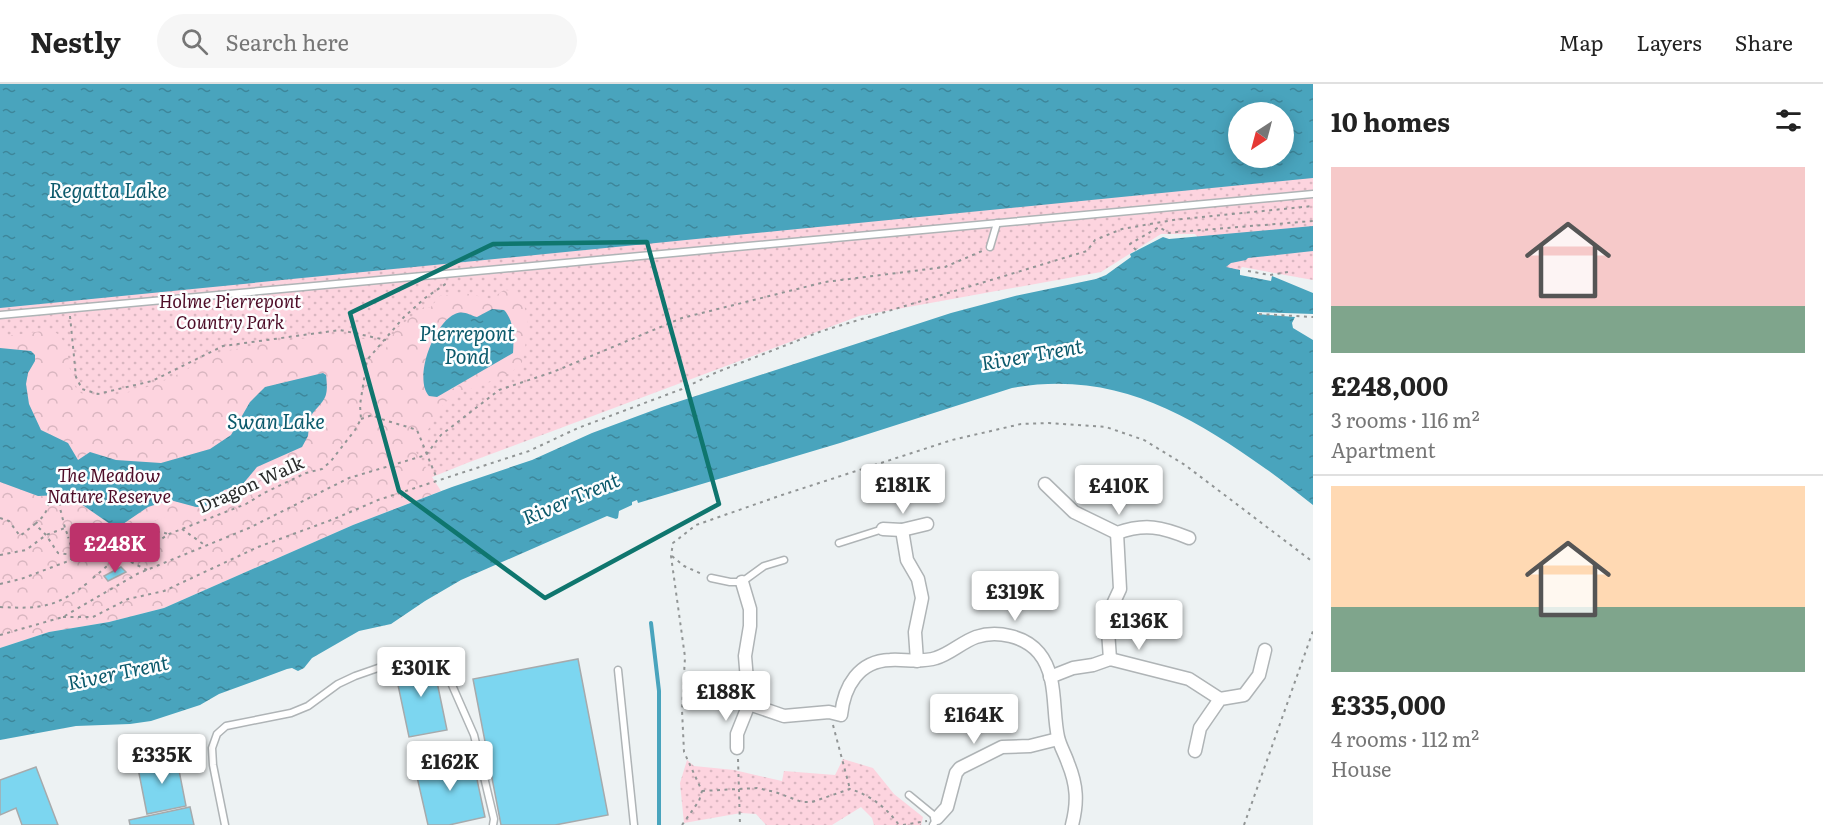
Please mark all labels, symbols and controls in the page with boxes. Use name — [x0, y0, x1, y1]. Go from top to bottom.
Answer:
search box — [157, 14, 577, 68]
text: Nestly — [30, 20, 121, 62]
icon: search — [178, 25, 211, 58]
text: Search here — [226, 25, 349, 58]
text: Map — [1559, 26, 1604, 57]
text: Layers — [1637, 26, 1702, 57]
text: Share — [1735, 26, 1793, 57]
text: 10 homes — [1331, 101, 1450, 140]
north arrow — [1228, 102, 1294, 168]
map controls — [1228, 102, 1294, 168]
icon: filters — [1772, 104, 1805, 137]
water label: Regatta Lake — [49, 174, 167, 204]
icon: home — [1514, 206, 1622, 314]
park label: Holme Pierrepont Country Park — [159, 287, 301, 335]
water label: Pierrepont Pond — [419, 317, 515, 370]
water label: River Trent — [978, 329, 1085, 377]
text: £248,000 — [1331, 365, 1448, 404]
text: 3 rooms · 116 m² — [1331, 404, 1480, 434]
water label: Swan Lake — [227, 405, 325, 435]
text: Apartment — [1331, 434, 1436, 464]
street label: Dragon Walk — [193, 448, 309, 519]
park label: The Meadow Nature Reserve — [47, 461, 171, 509]
water label: River Trent — [517, 463, 624, 531]
pin: £181K — [861, 464, 945, 515]
pin: £410K — [1077, 465, 1161, 516]
text: £181K — [875, 468, 931, 498]
text: £410K — [1089, 469, 1149, 499]
pin: £248K — [73, 523, 157, 574]
icon: home — [1514, 525, 1622, 633]
text: £248K — [84, 527, 146, 557]
pin: £319K — [973, 571, 1057, 622]
text: £319K — [986, 575, 1044, 605]
pin: £136K — [1097, 600, 1181, 651]
text: £136K — [1110, 604, 1168, 634]
water label: River Trent — [64, 646, 171, 696]
pin: £301K — [379, 647, 463, 698]
text: £301K — [391, 651, 451, 681]
pin: £188K — [684, 671, 768, 722]
text: £188K — [696, 675, 756, 705]
text: £335,000 — [1331, 684, 1446, 723]
pin: £164K — [932, 694, 1016, 745]
text: £164K — [944, 698, 1004, 728]
text: 4 rooms · 112 m² — [1331, 723, 1479, 753]
pin: £335K — [120, 734, 204, 785]
text: £335K — [132, 738, 192, 768]
pin: £162K — [408, 741, 492, 792]
text: £162K — [421, 745, 479, 775]
text: House — [1331, 753, 1391, 783]

